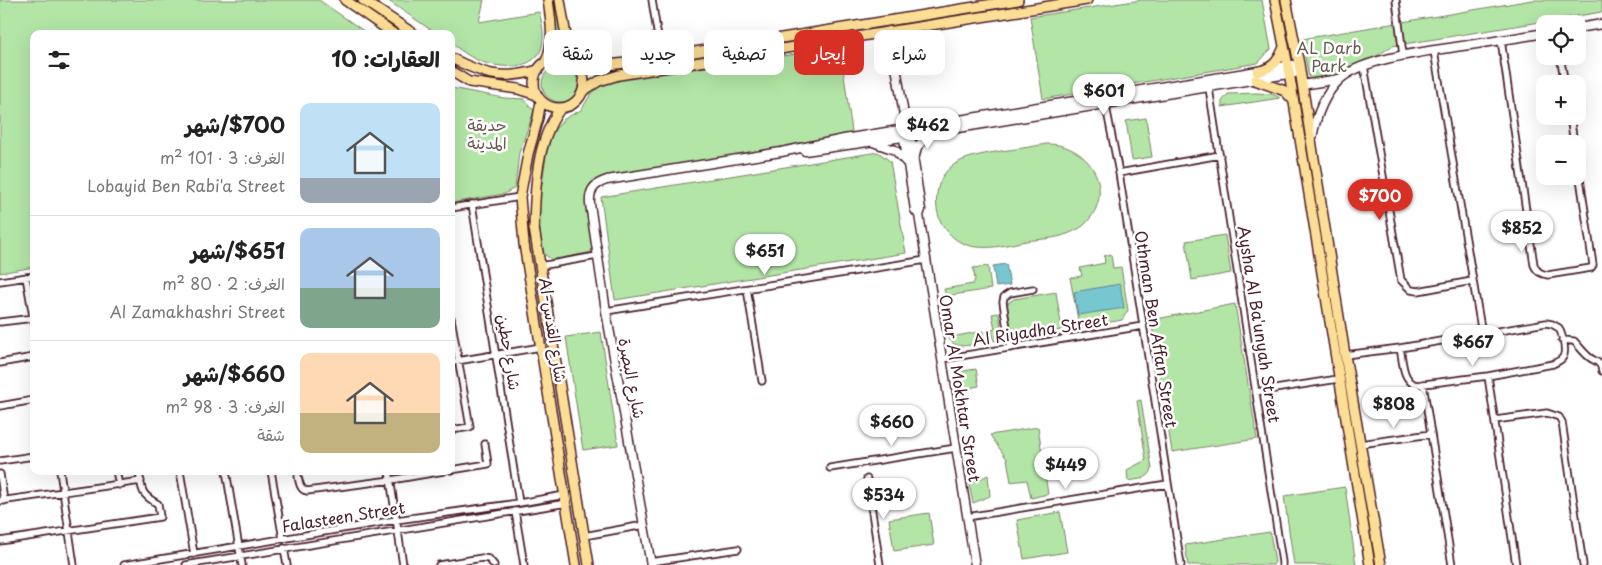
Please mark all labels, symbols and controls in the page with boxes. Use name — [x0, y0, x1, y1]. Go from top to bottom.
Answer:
map controls — [1536, 15, 1586, 185]
button: locate — [1536, 15, 1586, 65]
chip: شقة — [544, 30, 612, 75]
chip: جديد — [622, 30, 694, 75]
chip: تصفية — [704, 30, 784, 75]
chip: إيجار — [794, 30, 864, 75]
chip: شراء — [874, 30, 945, 75]
park label: AL Darb Park — [1297, 35, 1361, 77]
text: العقارات: 10 — [331, 42, 440, 74]
icon: filters — [45, 46, 73, 74]
pin: $601 — [1074, 74, 1134, 116]
button: + — [1536, 75, 1586, 125]
text: $601 — [1083, 78, 1125, 102]
text: $700/شهر — [185, 108, 285, 140]
pin: $462 — [898, 108, 958, 150]
park label: حديقة المدينة — [467, 112, 507, 154]
text: $462 — [907, 112, 949, 136]
icon: home — [340, 123, 400, 183]
button: − — [1536, 135, 1586, 185]
text: الغرف: 3 · 101 m² — [160, 145, 285, 169]
text: Lobayid Ben Rabi'a Street — [87, 173, 285, 197]
pin: $700 — [1350, 178, 1410, 221]
text: $700 — [1359, 183, 1401, 207]
pin: $852 — [1492, 210, 1552, 253]
text: $852 — [1501, 215, 1543, 239]
street label: Aysha Al Ba'unyah Street — [1233, 224, 1288, 425]
street label: Othman Ben Affan Street — [1130, 229, 1184, 430]
text: $651/شهر — [191, 234, 285, 266]
pin: $651 — [735, 234, 795, 276]
text: $651 — [746, 238, 784, 262]
icon: home — [340, 248, 400, 308]
text: الغرف: 2 · 80 m² — [162, 271, 285, 295]
street label: Al-شارع القدس — [533, 276, 574, 384]
street label: Omar Al Mokhtar Street — [934, 293, 988, 484]
text: Al Zamakhashri Street — [110, 299, 285, 323]
street label: Al Riyadha Street — [971, 306, 1110, 352]
street label: شارع حطين — [491, 312, 528, 392]
pin: $667 — [1443, 324, 1503, 367]
text: $667 — [1453, 329, 1493, 353]
street label: شارع البصرة — [612, 336, 653, 421]
text: $660/شهر — [184, 357, 285, 389]
icon: home — [340, 373, 400, 433]
pin: $808 — [1364, 386, 1424, 429]
text: $808 — [1373, 391, 1415, 415]
text: الغرف: 3 · 98 m² — [165, 394, 285, 418]
pin: $660 — [862, 404, 922, 447]
text: $660 — [870, 409, 914, 433]
text: شقة — [257, 422, 285, 446]
pin: $449 — [1036, 448, 1096, 490]
text: $449 — [1045, 452, 1087, 476]
pin: $534 — [854, 478, 914, 520]
text: $534 — [863, 482, 905, 506]
street label: Falasteen Street — [280, 494, 407, 538]

